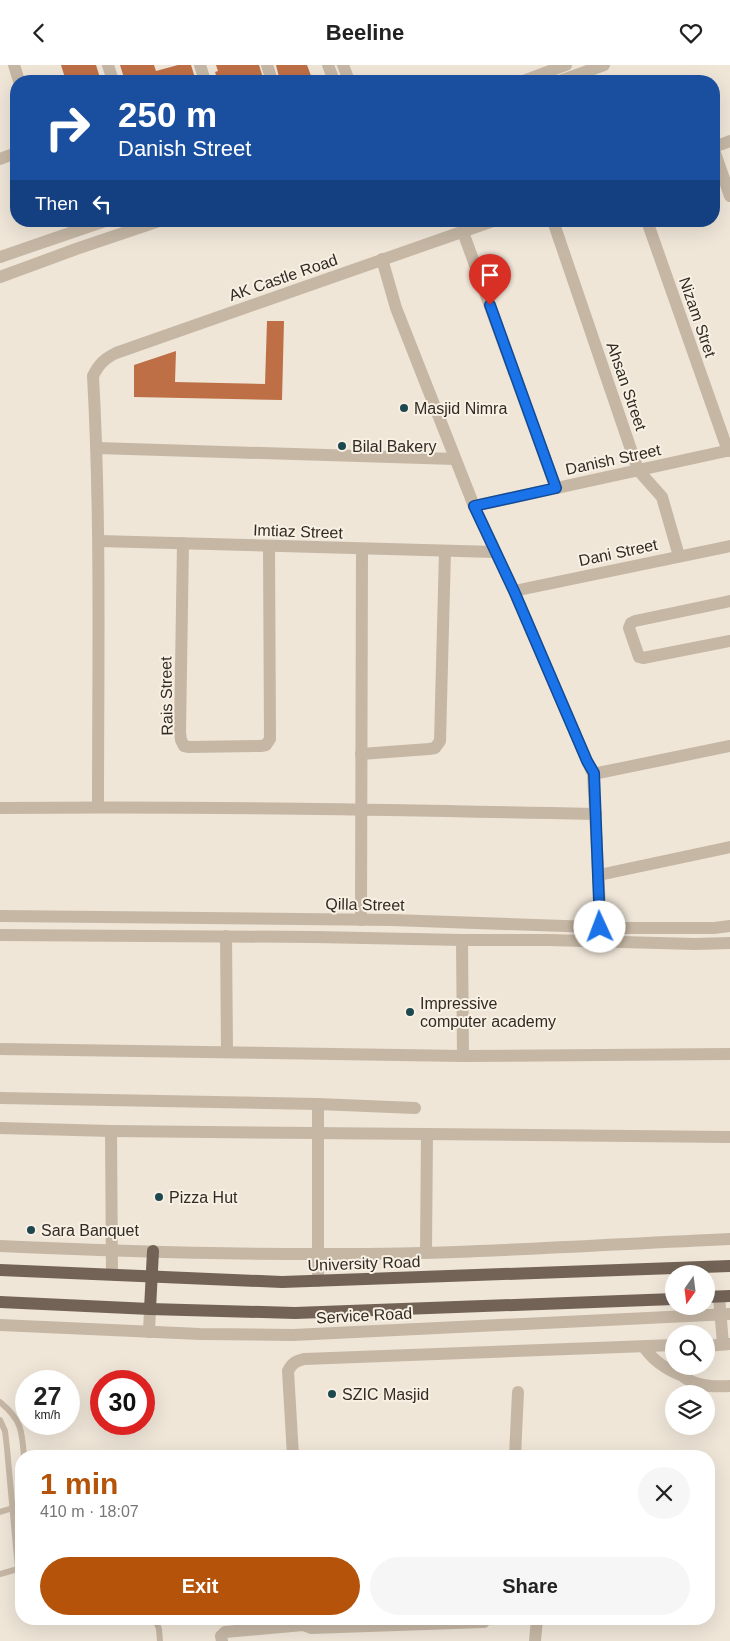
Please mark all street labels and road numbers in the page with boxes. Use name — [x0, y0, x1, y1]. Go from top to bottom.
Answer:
street label: AK Castle Road — [227, 251, 340, 304]
street label: Nizam Stret — [676, 275, 719, 360]
street label: Ahsan Street — [603, 340, 650, 433]
street label: Danish Street — [564, 441, 663, 478]
street label: Imtiaz Street — [253, 521, 344, 542]
street label: Dani Street — [577, 536, 660, 569]
street label: Rais Street — [157, 656, 176, 736]
street label: Qilla Street — [325, 895, 405, 914]
street label: University Road — [307, 1253, 421, 1274]
street label: Service Road — [316, 1304, 412, 1327]

